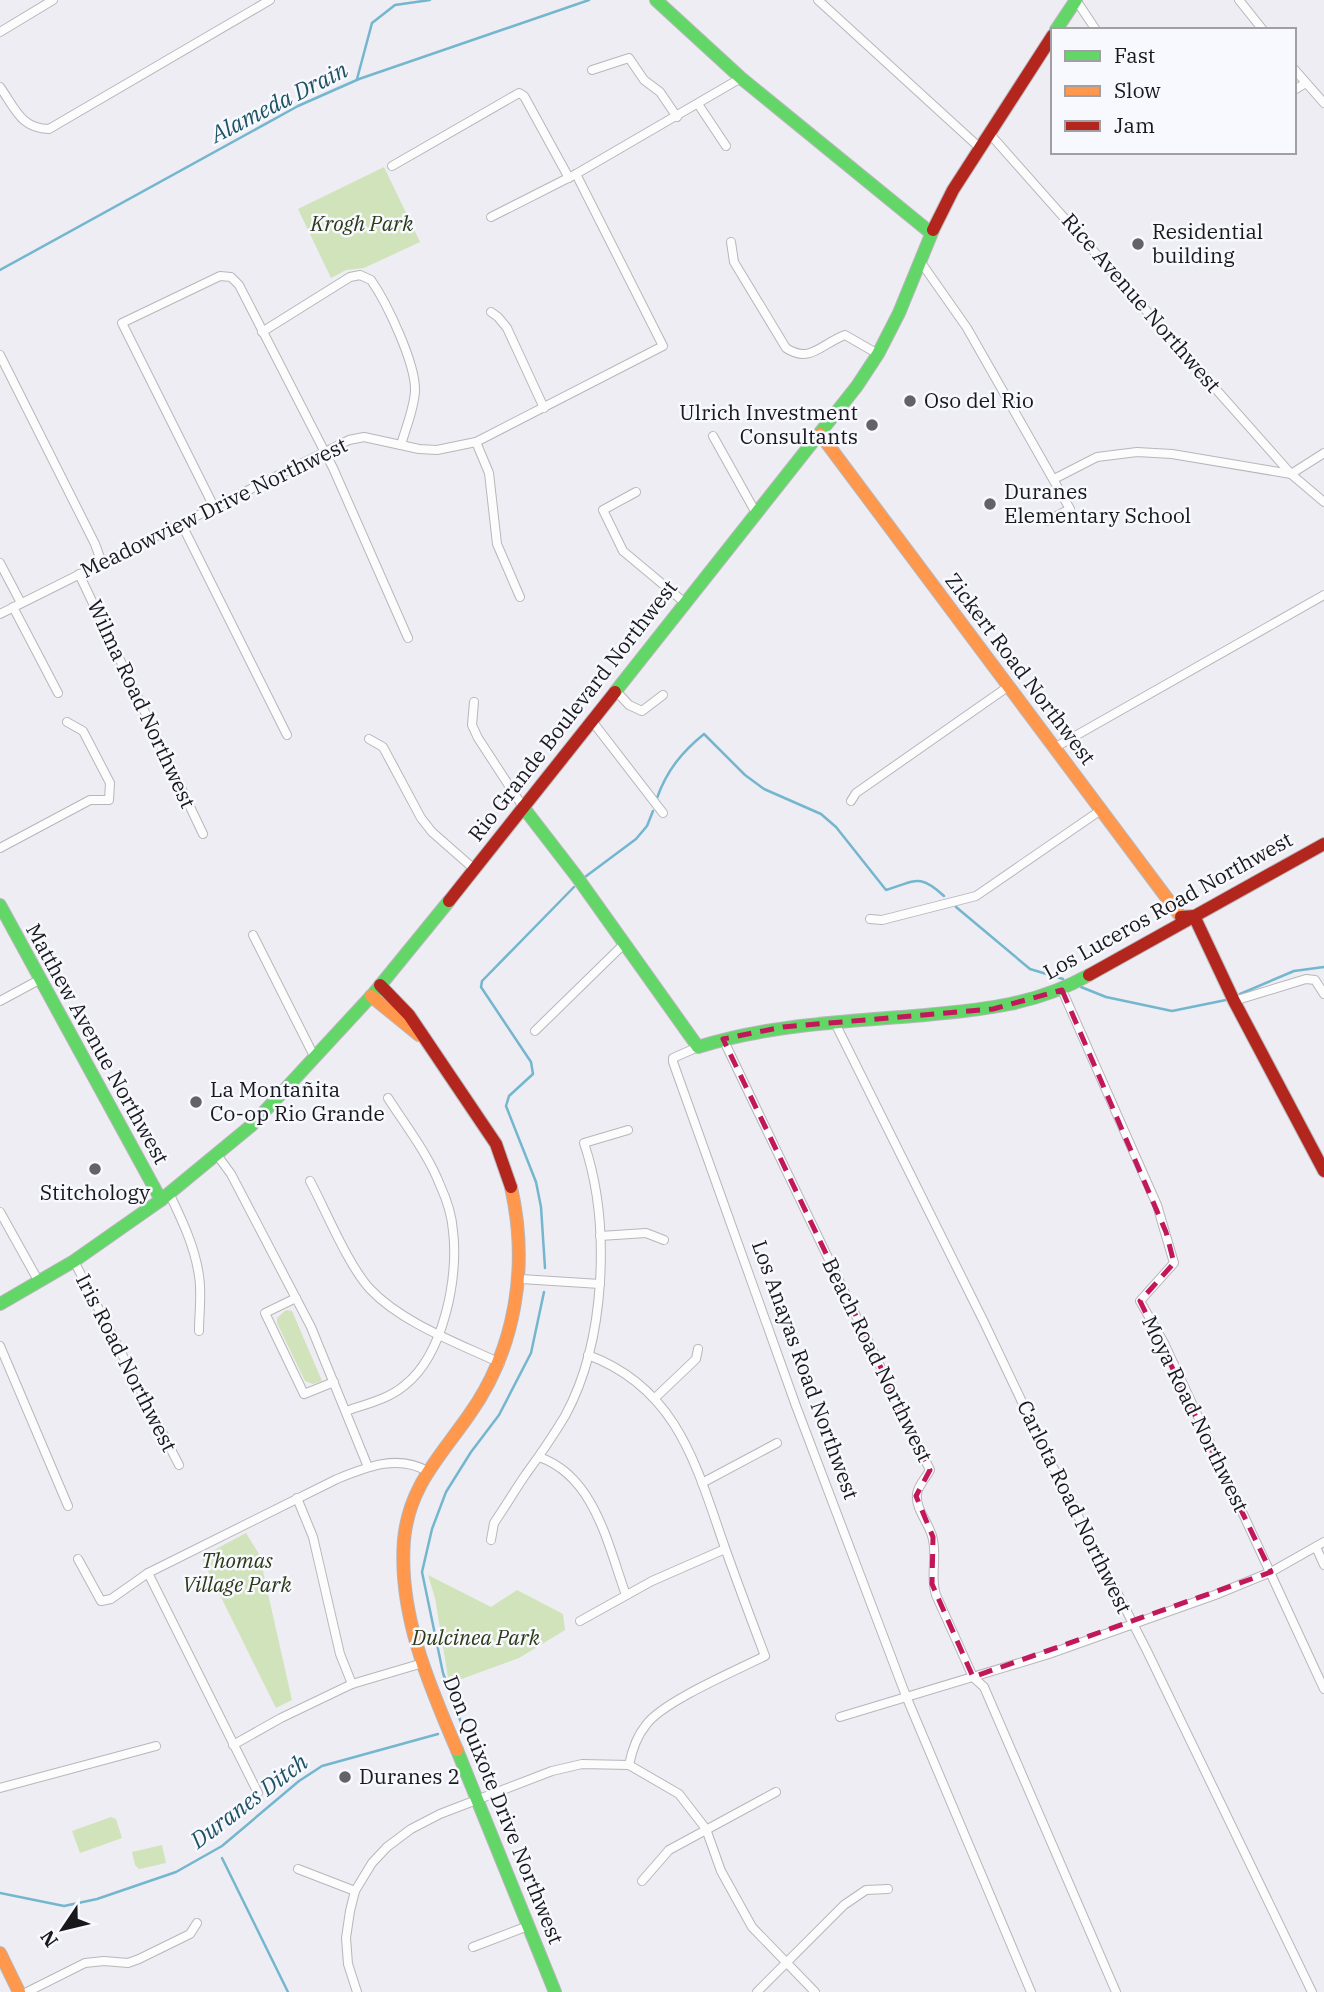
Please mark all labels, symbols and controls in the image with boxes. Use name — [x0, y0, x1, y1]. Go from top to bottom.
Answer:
legend — [1051, 28, 1296, 154]
text: Fast — [1114, 41, 1155, 69]
water label: Alameda Drain — [203, 54, 352, 149]
text: Slow — [1114, 76, 1161, 104]
text: Jam — [1114, 111, 1155, 139]
street label: Rice Avenue Northwest — [1056, 207, 1227, 398]
park label: Krogh Park — [310, 209, 414, 237]
place label: Residential building — [1152, 217, 1263, 269]
marker: Residential building — [1130, 236, 1146, 252]
place label: Oso del Rio — [924, 386, 1034, 414]
marker: Oso del Rio — [902, 393, 918, 409]
place label: Ulrich Investment Consultants — [679, 398, 858, 450]
marker: Ulrich Investment Consultants — [864, 417, 880, 433]
street label: Meadowview Drive Northwest — [76, 430, 352, 584]
place label: Duranes Elementary School — [1004, 477, 1191, 529]
marker: Duranes Elementary School — [982, 496, 998, 512]
street label: Zickert Road Northwest — [939, 567, 1102, 770]
street label: Rio Grande Boulevard Northwest — [461, 574, 683, 847]
street label: Wilma Road Northwest — [81, 595, 203, 812]
street label: Los Luceros Road Northwest — [1038, 825, 1297, 985]
street label: Matthew Avenue Northwest — [20, 918, 176, 1169]
place label: La Montañita Co-op Rio Grande — [210, 1075, 385, 1127]
marker: La Montañita Co-op Rio Grande — [188, 1094, 204, 1110]
marker: Stitchology — [87, 1161, 103, 1177]
place label: Stitchology — [40, 1178, 151, 1206]
street label: Los Anayas Road Northwest — [746, 1236, 866, 1503]
street label: Beach Road Northwest — [816, 1253, 939, 1466]
street label: Iris Road Northwest — [70, 1269, 184, 1456]
street label: Moya Road Northwest — [1136, 1311, 1256, 1516]
street label: Carlota Road Northwest — [1011, 1395, 1139, 1618]
park label: Thomas Village Park — [182, 1546, 292, 1598]
park label: Dulcinea Park — [411, 1623, 541, 1651]
street label: Don Quixote Drive Northwest — [437, 1671, 571, 1948]
water label: Duranes Ditch — [183, 1746, 314, 1855]
place label: Duranes 2 — [359, 1762, 460, 1790]
marker: Duranes 2 — [337, 1769, 353, 1785]
north arrow — [28, 1894, 98, 1964]
text: N — [35, 1926, 63, 1952]

